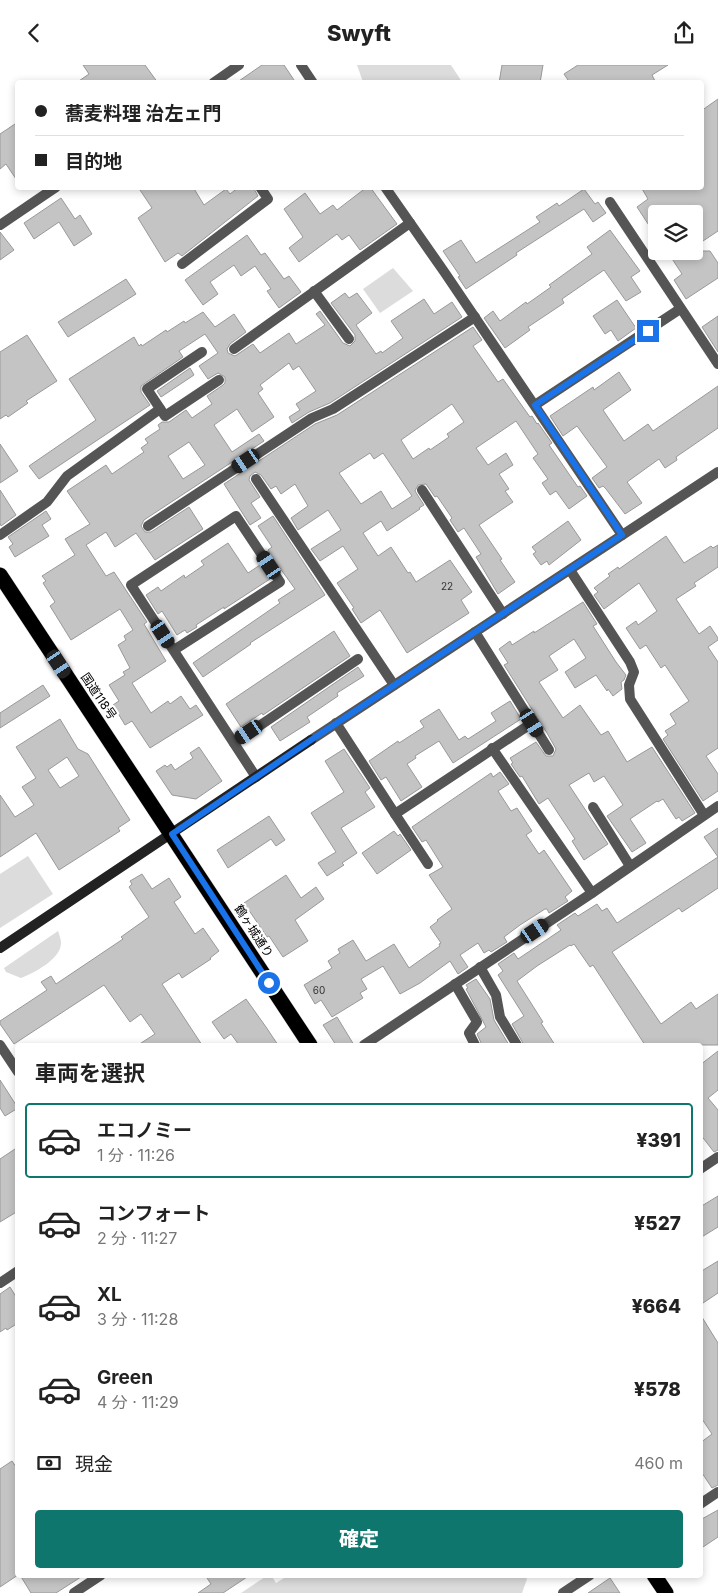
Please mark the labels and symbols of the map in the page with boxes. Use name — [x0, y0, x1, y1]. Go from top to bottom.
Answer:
route end — [637, 320, 659, 342]
car — [229, 446, 262, 476]
car — [254, 548, 283, 582]
house number: 22 — [441, 580, 453, 592]
car — [148, 617, 177, 651]
car — [44, 647, 73, 681]
street label: 国道118号 — [78, 670, 120, 722]
car — [517, 706, 546, 740]
car — [232, 717, 265, 747]
street label: 鶴ヶ城通り — [231, 902, 277, 960]
car — [518, 916, 551, 946]
route start — [258, 972, 280, 994]
house number: 60 — [313, 984, 325, 996]

